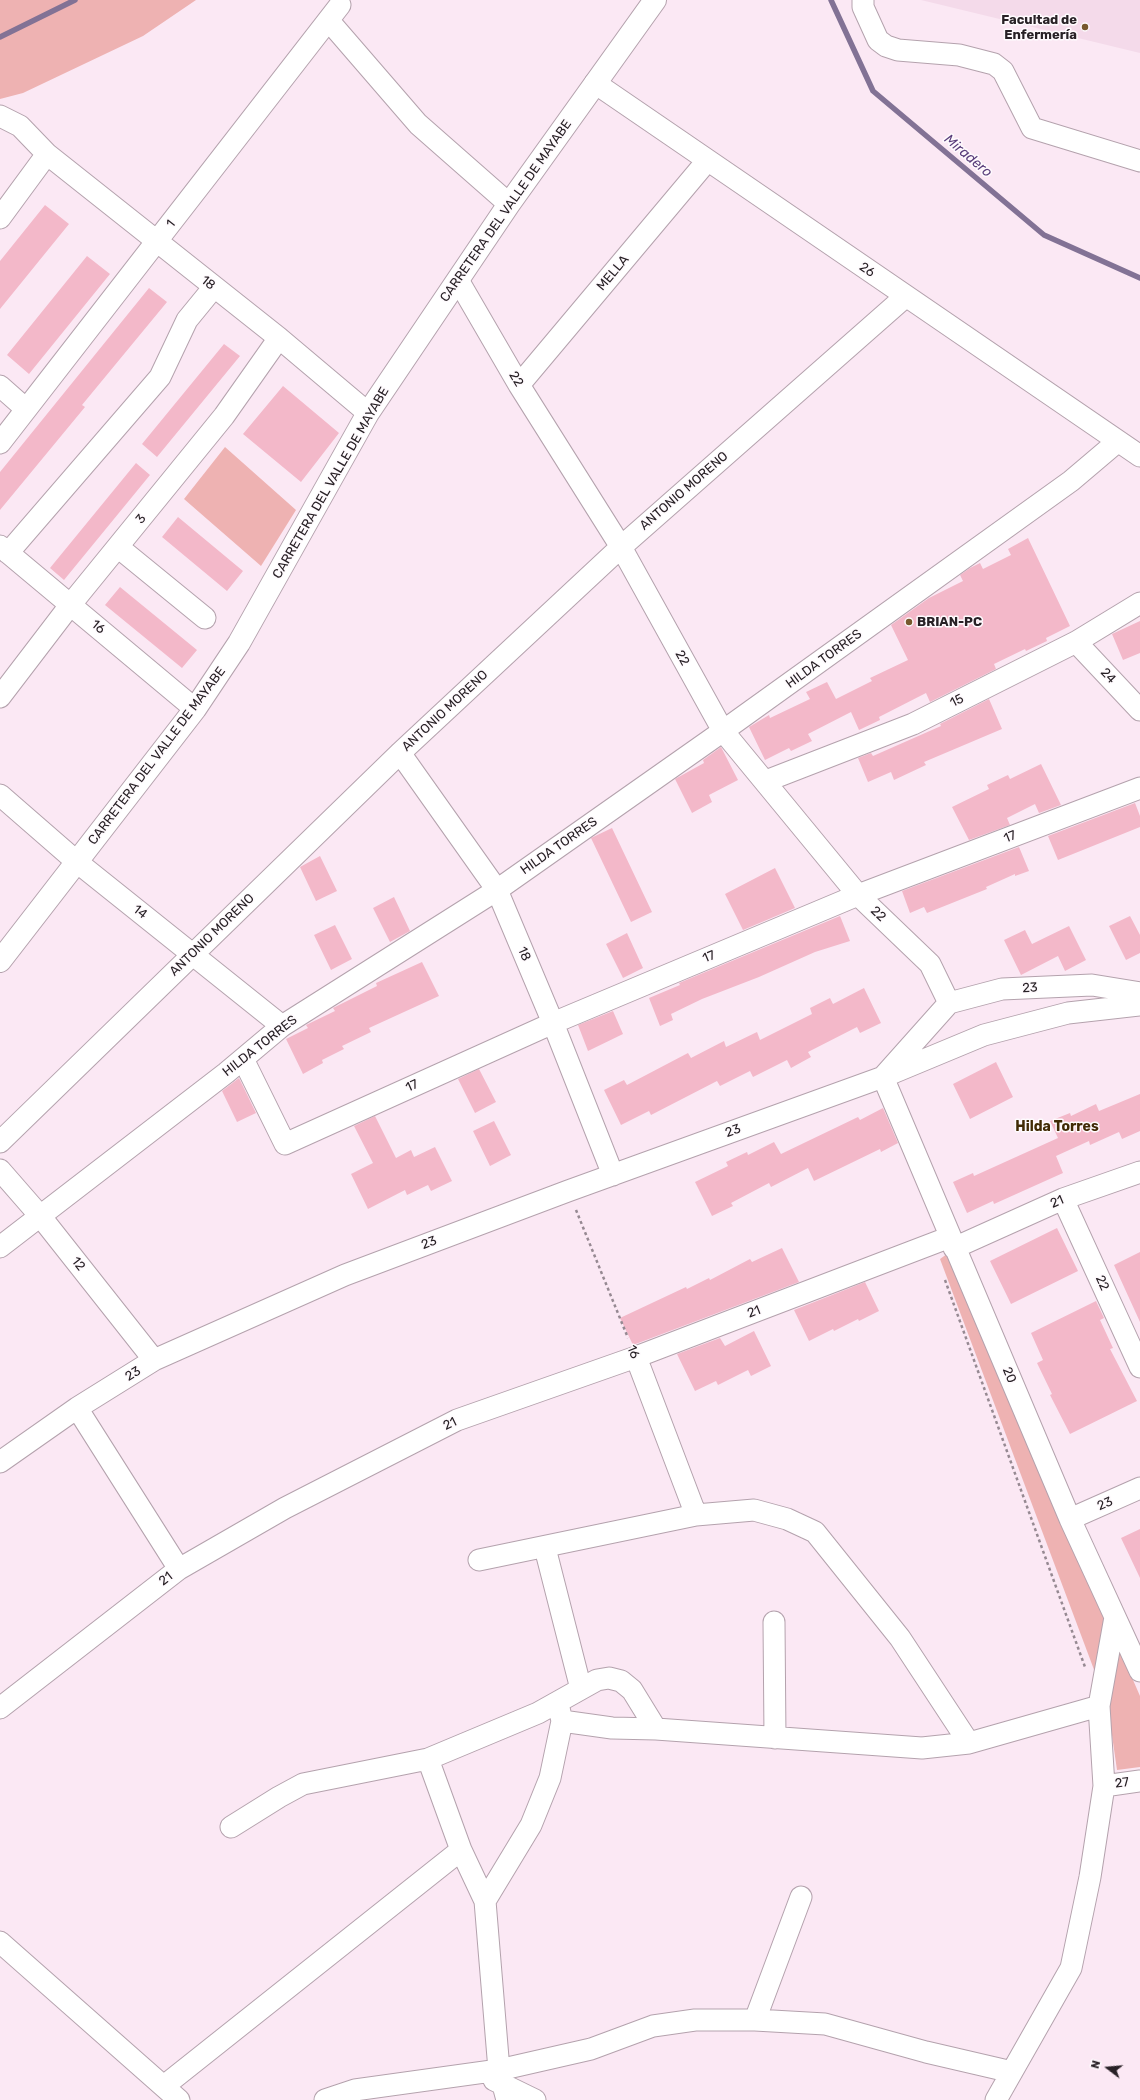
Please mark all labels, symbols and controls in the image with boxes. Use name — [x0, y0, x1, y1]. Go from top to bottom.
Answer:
place label: Facultad de Enfermería — [1001, 12, 1077, 43]
marker: Facultad de Enfermería — [1080, 22, 1090, 32]
street label: CARRETERA DEL VALLE DE MAYABE — [437, 117, 575, 305]
water label: Miradero — [941, 131, 995, 181]
street label: 1 — [163, 217, 179, 231]
street label: MELLA — [594, 252, 632, 294]
street label: 26 — [856, 259, 878, 281]
street label: 18 — [198, 273, 218, 293]
street label: 22 — [505, 368, 527, 390]
street label: CARRETERA DEL VALLE DE MAYABE — [270, 384, 392, 582]
street label: ANTONIO MORENO — [637, 448, 731, 534]
street label: 3 — [132, 511, 150, 527]
place label: BRIAN-PC — [917, 614, 982, 630]
street label: 16 — [88, 617, 108, 637]
marker: BRIAN-PC — [904, 617, 914, 627]
street label: HILDA TORRES — [783, 626, 865, 692]
street label: 22 — [671, 648, 693, 668]
street label: CARRETERA DEL VALLE DE MAYABE — [85, 664, 229, 848]
street label: 24 — [1097, 665, 1119, 687]
street label: ANTONIO MORENO — [399, 667, 491, 755]
street label: 15 — [948, 691, 966, 711]
street label: HILDA TORRES — [518, 814, 600, 878]
street label: 17 — [1001, 828, 1019, 846]
street label: ANTONIO MORENO — [166, 891, 258, 979]
street label: 14 — [130, 902, 150, 922]
street label: 22 — [867, 903, 889, 925]
street label: 18 — [514, 945, 534, 963]
street label: 17 — [700, 947, 718, 967]
street label: 23 — [1022, 980, 1038, 996]
street label: HILDA TORRES — [220, 1012, 300, 1080]
street label: 17 — [403, 1076, 421, 1096]
district label: Hilda Torres — [1015, 1119, 1099, 1135]
street label: 23 — [723, 1121, 743, 1141]
street label: 21 — [1048, 1192, 1066, 1212]
street label: 23 — [419, 1233, 439, 1253]
street label: 12 — [68, 1254, 88, 1274]
street label: 22 — [1092, 1273, 1112, 1293]
street label: 21 — [745, 1302, 763, 1322]
street label: 16 — [623, 1343, 643, 1361]
street label: 23 — [122, 1363, 144, 1385]
street label: 20 — [999, 1365, 1019, 1385]
street label: 21 — [441, 1414, 459, 1434]
street label: 23 — [1095, 1494, 1115, 1514]
street label: 21 — [156, 1569, 176, 1589]
street label: 27 — [1114, 1774, 1130, 1792]
north arrow — [1088, 2048, 1128, 2088]
text: N — [1089, 2059, 1103, 2070]

